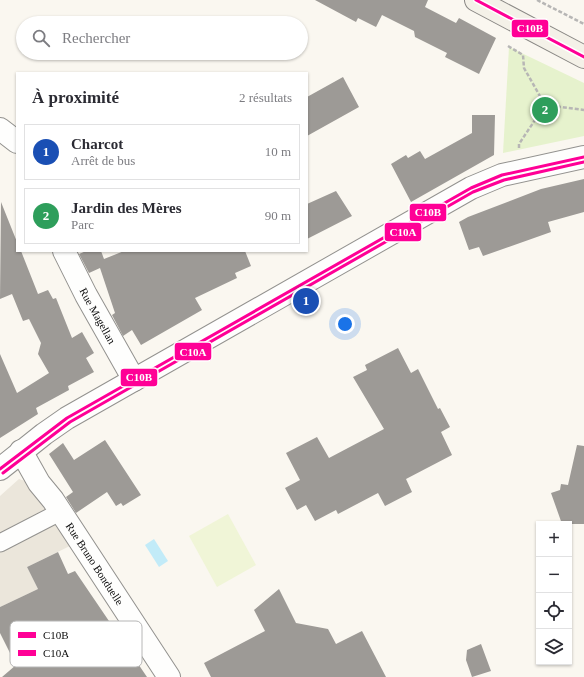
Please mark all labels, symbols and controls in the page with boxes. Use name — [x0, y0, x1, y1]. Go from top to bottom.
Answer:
search box — [16, 16, 308, 60]
line badge: C10B — [511, 19, 549, 38]
text: C10B — [517, 22, 544, 34]
icon: search — [30, 27, 52, 49]
text: Rechercher — [62, 30, 130, 46]
text: À proximité — [32, 88, 119, 107]
text: 2 résultats — [239, 90, 292, 105]
pin: 2 — [532, 95, 558, 125]
text: Charcot — [71, 136, 123, 152]
text: 1 — [43, 144, 49, 159]
text: 10 m — [265, 144, 291, 159]
text: Arrêt de bus — [71, 153, 135, 168]
text: Jardin des Mères — [71, 200, 182, 216]
line badge: C10B — [409, 203, 447, 222]
text: C10B — [415, 206, 442, 218]
text: 2 — [43, 208, 49, 223]
text: 90 m — [265, 208, 291, 223]
text: Parc — [71, 217, 94, 232]
line badge: C10A — [384, 222, 422, 242]
text: C10A — [390, 226, 416, 238]
street label: Rue Magellan — [77, 286, 118, 346]
pin: 1 — [293, 286, 319, 316]
your location — [335, 314, 355, 334]
line badge: C10A — [174, 342, 212, 361]
text: C10A — [180, 346, 206, 358]
line badge: C10B — [120, 368, 158, 387]
text: C10B — [126, 371, 153, 383]
street label: Rue Bruno Bonduelle — [63, 520, 126, 607]
map controls — [536, 521, 572, 665]
button: + — [536, 521, 572, 557]
button: − — [536, 557, 572, 593]
button: locate — [536, 593, 572, 629]
legend — [10, 621, 142, 667]
text: C10B — [43, 629, 69, 641]
button: layers — [536, 629, 572, 665]
text: C10A — [43, 647, 69, 659]

